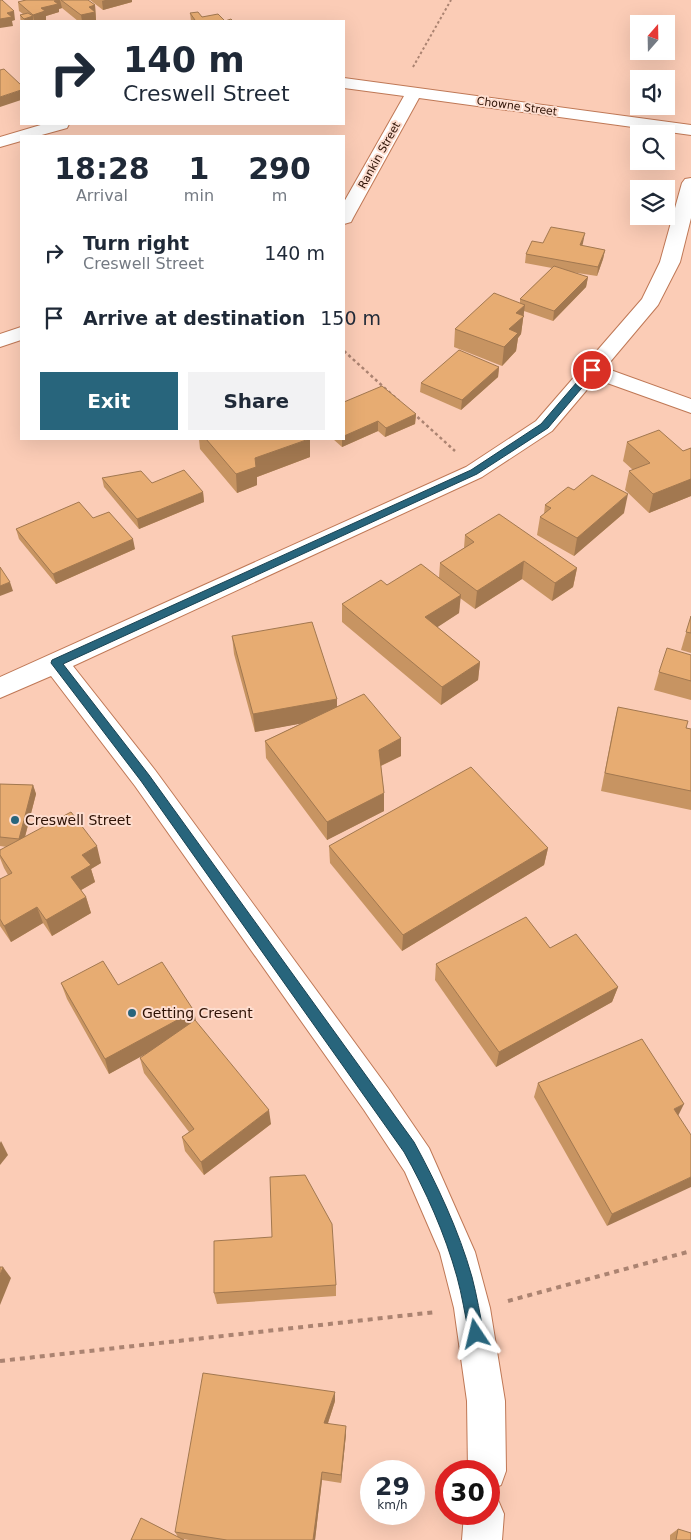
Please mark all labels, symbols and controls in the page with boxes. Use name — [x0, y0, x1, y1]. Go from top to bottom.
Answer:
north arrow — [630, 15, 675, 60]
map controls — [630, 15, 675, 225]
icon: right — [40, 40, 105, 105]
text: 140 m — [123, 40, 245, 80]
button: sound — [630, 70, 675, 115]
text: Creswell Street — [123, 81, 290, 106]
street label: Chowne Street — [476, 94, 559, 119]
street label: Rankin Street — [356, 119, 403, 191]
button: search — [630, 125, 675, 170]
text: 18:28 — [54, 151, 150, 186]
text: 1 — [188, 151, 209, 186]
text: 290 — [248, 151, 311, 186]
button: layers — [630, 180, 675, 225]
text: Arrival — [76, 186, 128, 205]
text: min — [184, 186, 214, 205]
text: m — [272, 186, 287, 205]
text: Turn right — [83, 232, 189, 254]
icon: right — [40, 239, 68, 267]
text: 140 m — [264, 242, 325, 264]
text: Creswell Street — [83, 254, 204, 273]
icon: arrive — [40, 304, 68, 332]
text: Arrive at destination — [83, 307, 305, 329]
text: 150 m — [320, 307, 381, 329]
pin — [571, 349, 613, 391]
icon: arrive — [578, 356, 606, 384]
button: Exit — [40, 372, 178, 430]
button: Share — [188, 372, 325, 430]
place label: Creswell Street — [25, 812, 131, 828]
marker: Creswell Street — [9, 814, 21, 826]
place label: Getting Cresent — [142, 1005, 253, 1021]
marker: Getting Cresent — [126, 1007, 138, 1019]
position arrow — [449, 1307, 501, 1359]
speed limit sign: 30 — [435, 1460, 500, 1525]
text: 29 — [375, 1472, 410, 1501]
text: km/h — [377, 1498, 408, 1512]

